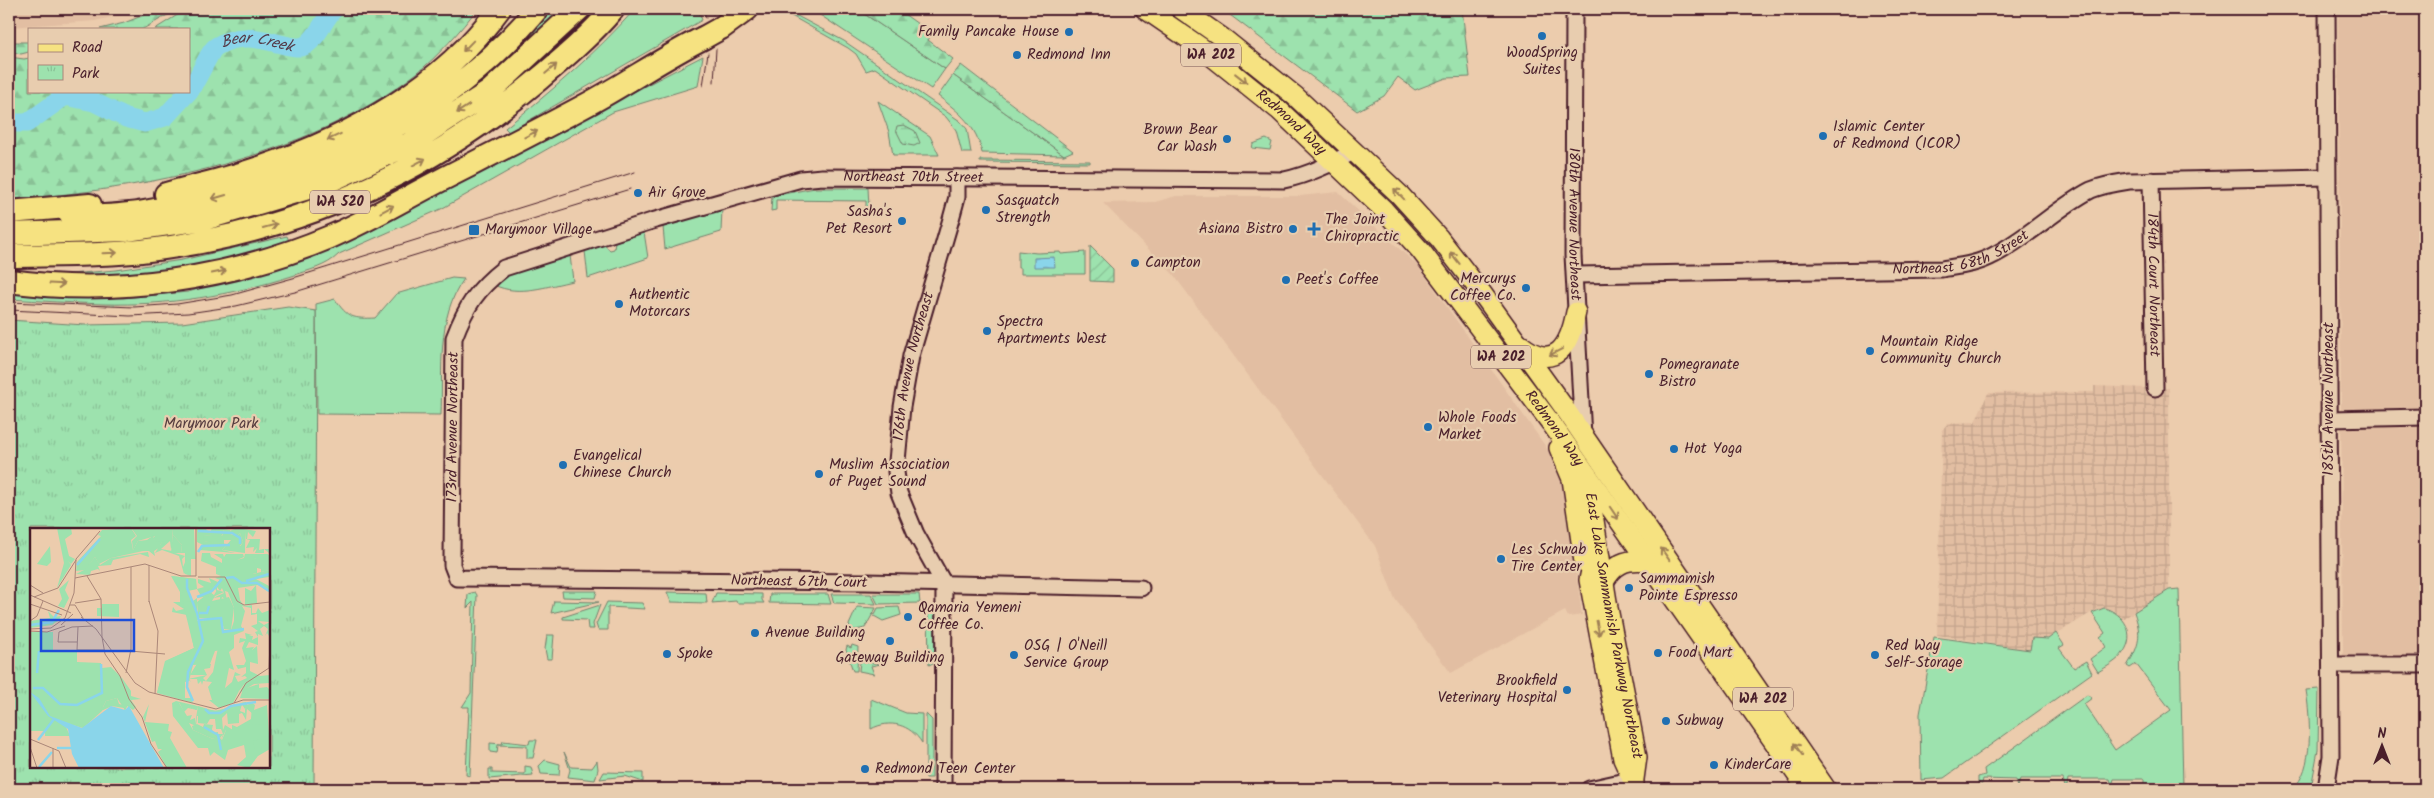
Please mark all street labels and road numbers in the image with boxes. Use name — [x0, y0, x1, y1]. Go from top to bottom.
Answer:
road number: WA 202 — [1181, 44, 1241, 66]
street label: Redmond Way — [1250, 84, 1333, 162]
street label: 180th Avenue Northeast — [1561, 147, 1587, 301]
street label: Northeast 70th Street — [843, 165, 984, 190]
road number: WA 520 — [310, 190, 370, 213]
street label: 184th Court Northeast — [2140, 213, 2166, 357]
street label: Northeast 68th Street — [1892, 224, 2034, 282]
street label: 176th Avenue Northeast — [887, 289, 941, 442]
street label: 185th Avenue Northeast — [2317, 322, 2341, 476]
road number: WA 202 — [1471, 346, 1531, 368]
street label: 173rd Avenue Northeast — [441, 351, 466, 502]
street label: Redmond Way — [1518, 385, 1591, 472]
street label: East Lake Sammamish Parkway Northeast — [1578, 491, 1649, 761]
street label: Northeast 67th Court — [730, 569, 868, 595]
road number: WA 202 — [1733, 688, 1793, 711]

